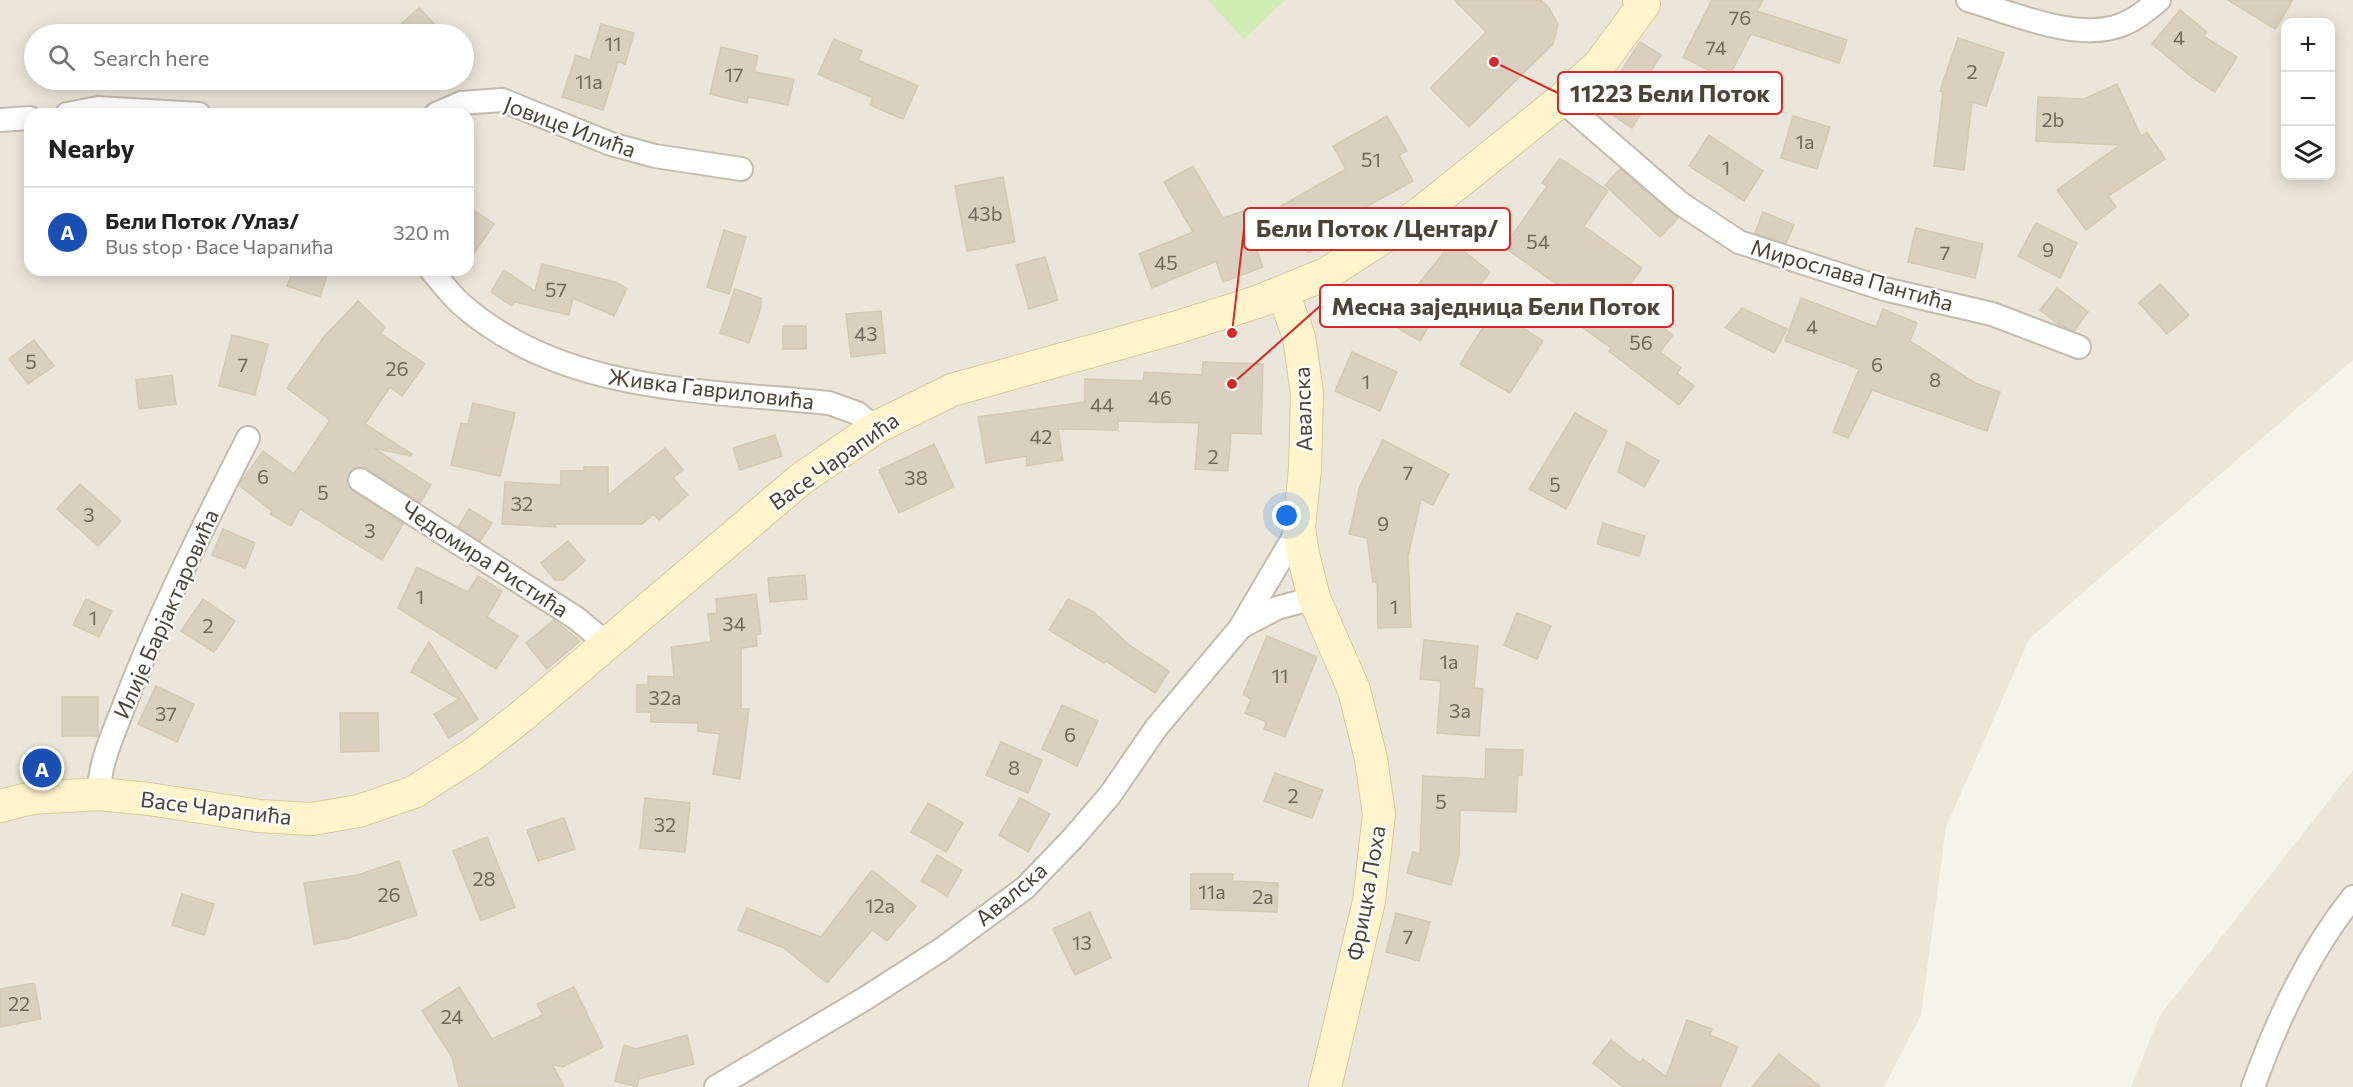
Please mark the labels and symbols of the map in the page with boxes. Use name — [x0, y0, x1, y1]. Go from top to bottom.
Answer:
house number: 76 — [1729, 5, 1751, 29]
house number: 4 — [2173, 25, 2185, 49]
house number: 11 — [604, 31, 622, 55]
house number: 74 — [1705, 35, 1727, 59]
house number: 2 — [1966, 59, 1978, 83]
house number: 17 — [724, 62, 744, 86]
house number: 11a — [575, 69, 603, 93]
callout: 11223 Бели Поток — [1558, 72, 1782, 114]
text: 11223 Бели Поток — [1570, 78, 1770, 107]
street label: Јовице Илића — [501, 90, 640, 163]
house number: 2b — [2042, 107, 2064, 131]
house number: 1a — [1795, 129, 1815, 153]
house number: 51 — [1361, 147, 1381, 171]
house number: 1 — [1722, 155, 1730, 179]
house number: 43b — [967, 201, 1003, 225]
callout: Бели Поток /Центар/ — [1244, 208, 1510, 250]
text: Бели Поток /Центар/ — [1256, 213, 1498, 242]
house number: 54 — [1526, 229, 1550, 253]
street label: Мирослава Пантића — [1748, 233, 1956, 316]
house number: 9 — [2042, 237, 2054, 261]
house number: 7 — [1940, 240, 1950, 264]
house number: 45 — [1154, 250, 1178, 274]
house number: 57 — [545, 277, 567, 301]
callout: Месна заједница Бели Поток — [1320, 285, 1673, 327]
text: Месна заједница Бели Поток — [1332, 291, 1661, 320]
house number: 4 — [1806, 314, 1818, 338]
house number: 43 — [854, 321, 878, 345]
house number: 56 — [1629, 330, 1653, 354]
house number: 5 — [25, 349, 37, 373]
house number: 7 — [238, 352, 248, 376]
house number: 6 — [1871, 352, 1883, 376]
house number: 26 — [385, 356, 409, 380]
street label: Живка Гавриловића — [606, 362, 816, 415]
street label: Авалска — [1288, 366, 1317, 452]
house number: 8 — [1929, 367, 1941, 391]
house number: 1 — [1362, 369, 1370, 393]
house number: 46 — [1148, 385, 1172, 409]
house number: 44 — [1090, 392, 1114, 416]
street label: Васе Чарапића — [764, 406, 904, 515]
house number: 42 — [1030, 424, 1052, 448]
house number: 2 — [1207, 444, 1219, 468]
house number: 7 — [1403, 460, 1413, 484]
house number: 6 — [257, 464, 269, 488]
house number: 38 — [904, 465, 928, 489]
house number: 5 — [1549, 472, 1561, 496]
house number: 5 — [317, 480, 329, 504]
house number: 32 — [511, 491, 533, 515]
street label: Чедомира Ристића — [397, 495, 574, 623]
your location — [1272, 501, 1301, 530]
house number: 3 — [83, 502, 95, 526]
street label: Илије Барјактаровића — [107, 505, 224, 723]
house number: 9 — [1377, 511, 1389, 535]
house number: 3 — [364, 518, 376, 542]
house number: 1 — [416, 584, 424, 608]
house number: 1 — [1390, 594, 1398, 618]
house number: 1 — [89, 605, 97, 629]
house number: 34 — [722, 611, 746, 635]
house number: 2 — [202, 613, 214, 637]
house number: 1a — [1439, 649, 1459, 673]
house number: 11 — [1271, 663, 1289, 687]
house number: 32a — [649, 685, 681, 709]
house number: 3a — [1449, 698, 1471, 722]
house number: 37 — [155, 701, 177, 725]
house number: 6 — [1064, 722, 1076, 746]
pin: A — [22, 746, 62, 790]
house number: 8 — [1008, 755, 1020, 779]
house number: 2 — [1287, 783, 1299, 807]
street label: Васе Чарапића — [139, 785, 293, 830]
house number: 5 — [1435, 789, 1447, 813]
house number: 32 — [654, 812, 676, 836]
street label: Фрицка Лоха — [1340, 823, 1391, 963]
street label: Авалска — [969, 856, 1052, 931]
house number: 28 — [472, 866, 496, 890]
house number: 11a — [1198, 879, 1226, 903]
house number: 26 — [377, 882, 401, 906]
house number: 2a — [1252, 884, 1274, 908]
house number: 12a — [865, 893, 895, 917]
house number: 7 — [1403, 924, 1413, 948]
house number: 13 — [1072, 930, 1092, 954]
house number: 22 — [8, 991, 30, 1015]
house number: 24 — [441, 1004, 463, 1028]

